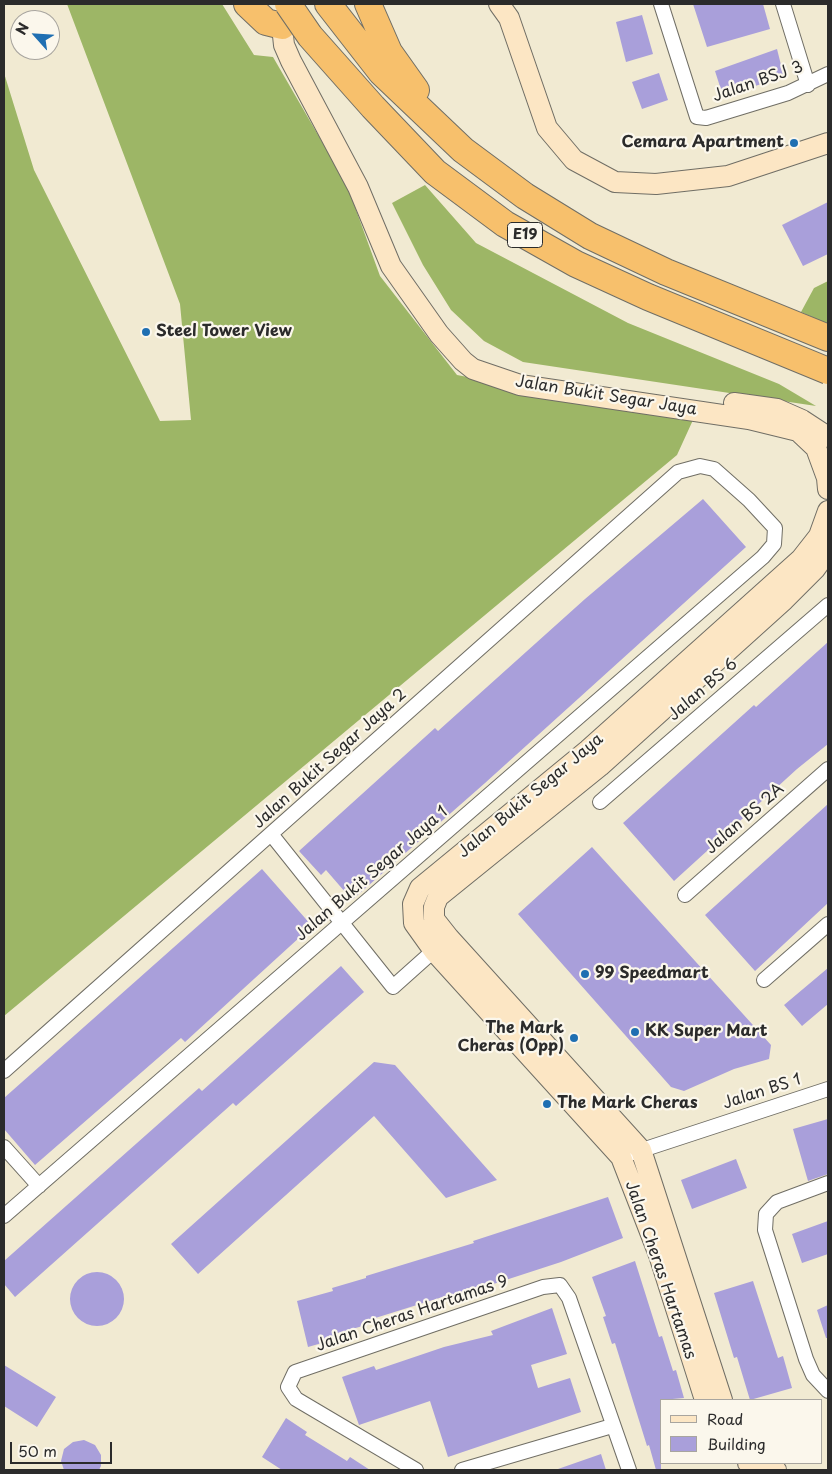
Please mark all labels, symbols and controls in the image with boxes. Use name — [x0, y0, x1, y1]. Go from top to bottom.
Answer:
north arrow — [10, 10, 60, 60]
text: N — [10, 19, 34, 38]
street label: Jalan BSJ 3 — [710, 58, 806, 106]
place label: Cemara Apartment — [622, 133, 784, 153]
marker: Cemara Apartment — [788, 137, 800, 149]
road number: E19 — [508, 222, 542, 248]
place label: Steel Tower View — [156, 322, 292, 342]
marker: Steel Tower View — [140, 326, 152, 338]
street label: Jalan Bukit Segar Jaya — [514, 372, 698, 420]
street label: Jalan BS 6 — [664, 655, 742, 725]
street label: Jalan Bukit Segar Jaya 2 — [249, 685, 411, 833]
street label: Jalan Bukit Segar Jaya — [455, 730, 607, 862]
street label: Jalan BS 2A — [702, 780, 788, 858]
street label: Jalan Bukit Segar Jaya 1 — [292, 803, 452, 945]
place label: 99 Speedmart — [595, 964, 709, 984]
marker: 99 Speedmart — [579, 968, 591, 980]
place label: The Mark Cheras (Opp) — [458, 1019, 564, 1057]
place label: KK Super Mart — [645, 1022, 767, 1042]
marker: KK Super Mart — [629, 1026, 641, 1038]
marker: The Mark Cheras (Opp) — [568, 1032, 580, 1044]
street label: Jalan BS 1 — [720, 1070, 804, 1114]
place label: The Mark Cheras — [557, 1094, 698, 1114]
marker: The Mark Cheras — [541, 1098, 553, 1110]
street label: Jalan Cheras Hartamas — [620, 1178, 700, 1362]
street label: Jalan Cheras Hartamas 9 — [314, 1272, 510, 1356]
legend — [660, 1399, 822, 1464]
text: Road — [707, 1407, 743, 1430]
scale bar — [12, 1432, 115, 1464]
text: Building — [707, 1432, 766, 1455]
text: 50 m — [18, 1439, 57, 1462]

